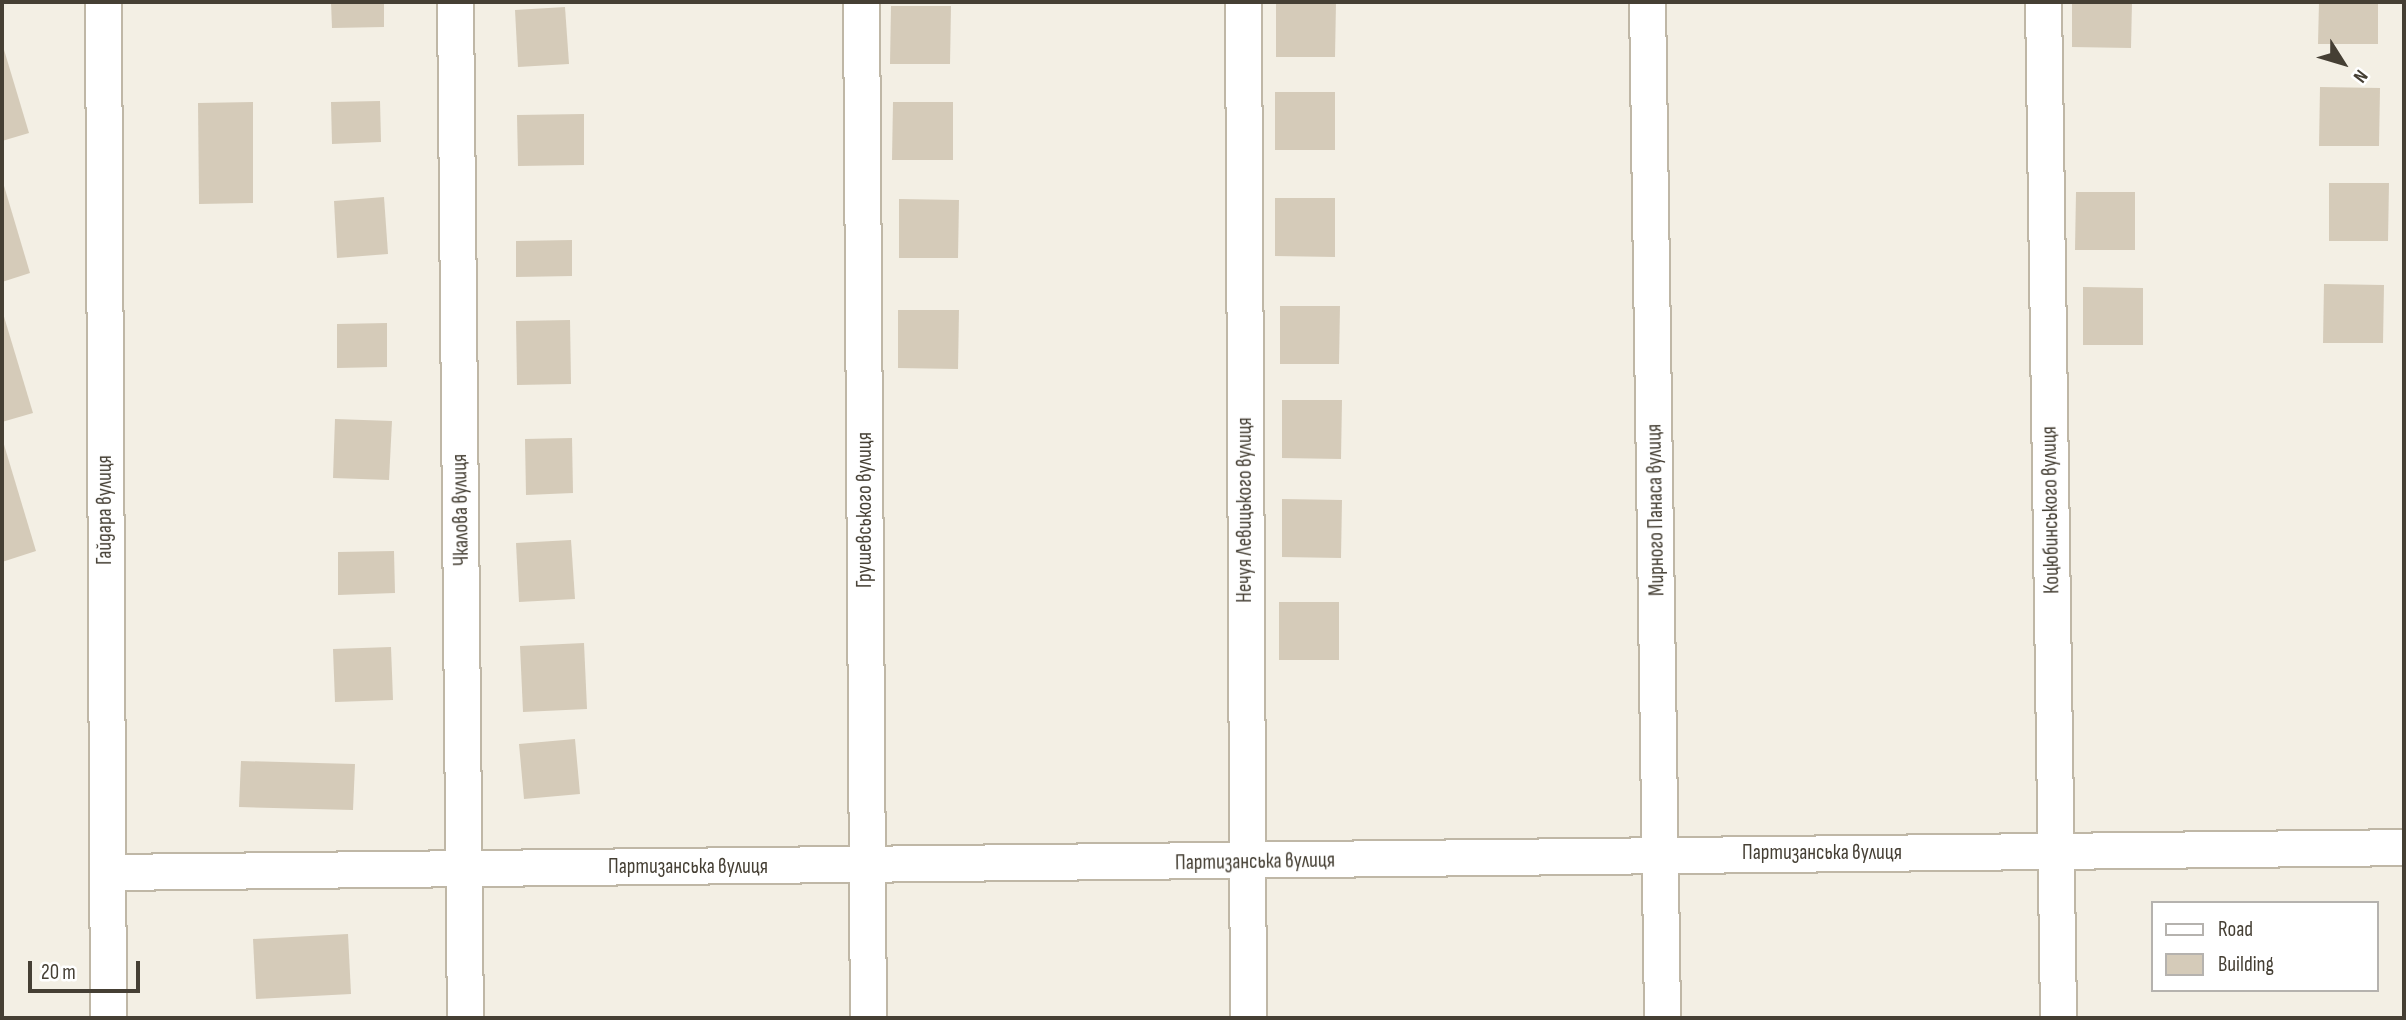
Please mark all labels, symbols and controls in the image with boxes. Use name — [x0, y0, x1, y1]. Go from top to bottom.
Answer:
north arrow — [2308, 28, 2378, 98]
text: N — [2348, 65, 2372, 87]
street label: Нечуя Левицького вулиця — [1232, 417, 1258, 603]
street label: Мирного Панаса вулиця — [1642, 424, 1670, 596]
street label: Коцюбинського вулиця — [2037, 426, 2065, 594]
street label: Грушевського вулиця — [852, 432, 878, 588]
street label: Чкалова вулиця — [447, 454, 475, 566]
street label: Гайдара вулиця — [92, 455, 118, 565]
street label: Партизанська вулиця — [1742, 840, 1902, 866]
street label: Партизанська вулиця — [1175, 848, 1335, 876]
street label: Партизанська вулиця — [608, 854, 768, 880]
legend — [2150, 901, 2378, 992]
text: Road — [2218, 917, 2253, 942]
scale bar — [32, 946, 144, 990]
text: Building — [2218, 952, 2274, 977]
text: 20 m — [41, 960, 76, 985]

